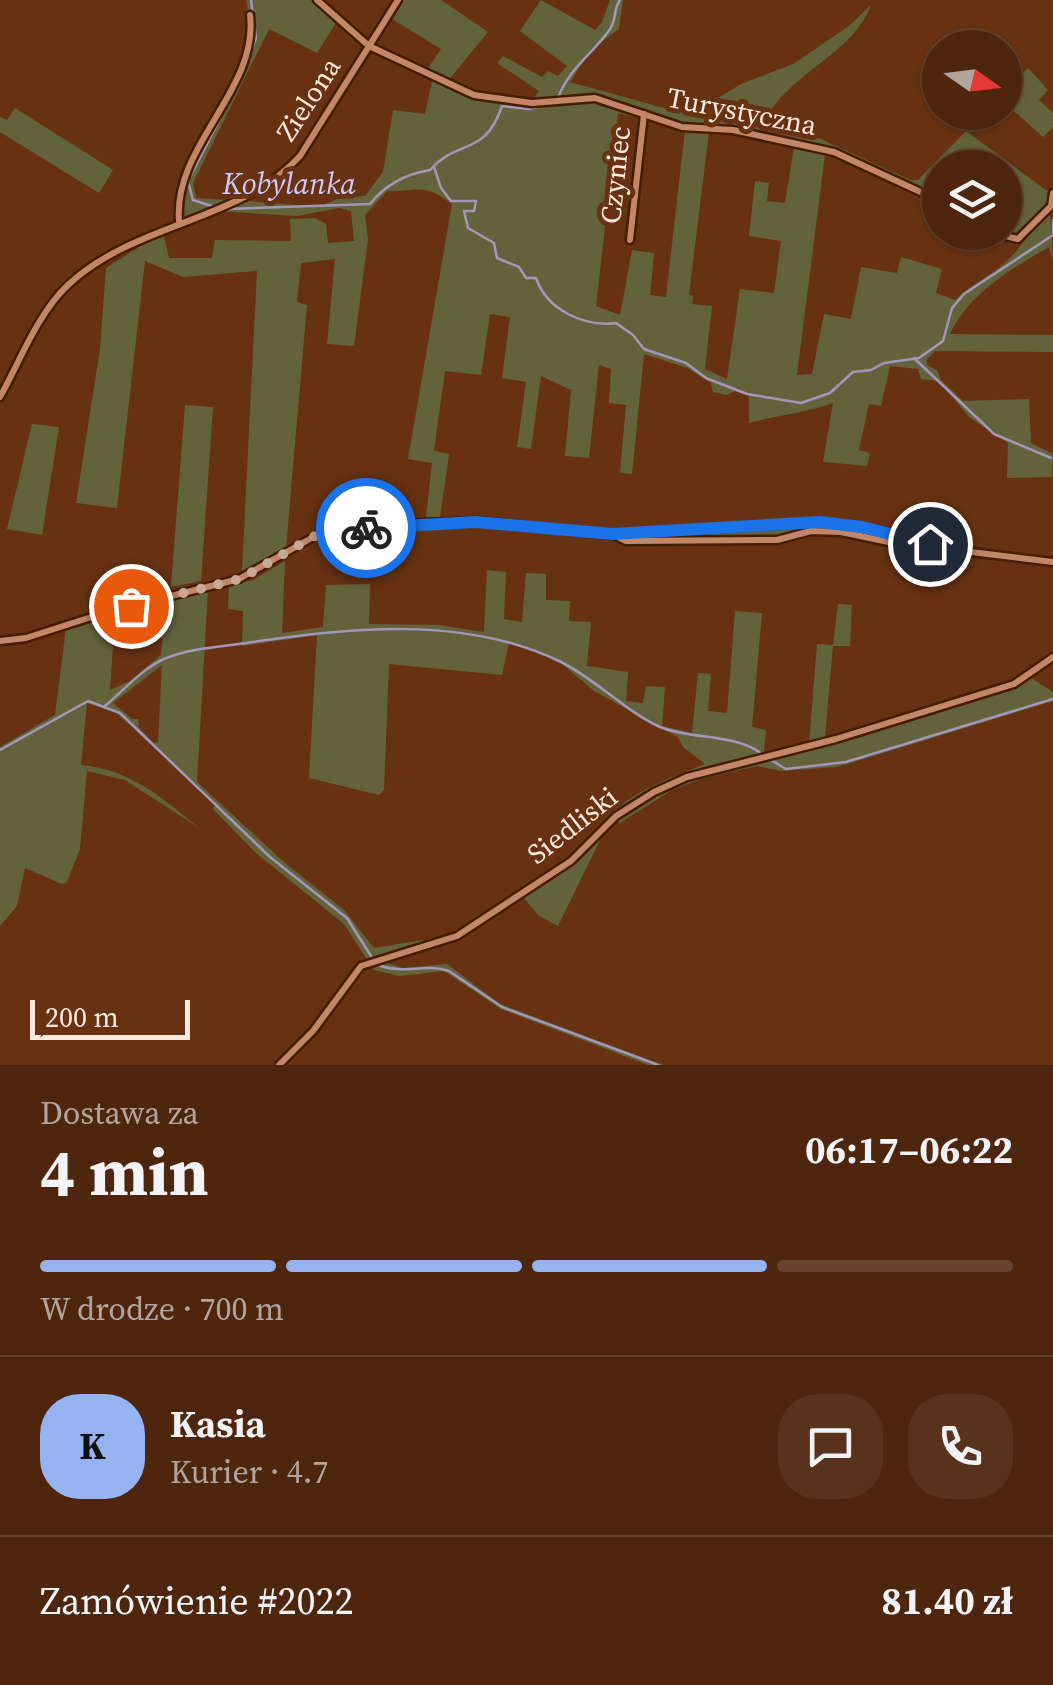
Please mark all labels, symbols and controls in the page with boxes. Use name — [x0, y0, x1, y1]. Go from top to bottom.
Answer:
north arrow — [922, 30, 1022, 130]
map controls — [922, 30, 1022, 250]
street label: Zielona — [267, 49, 350, 148]
street label: Turystyczna — [664, 78, 821, 144]
street label: Czyniec — [591, 124, 639, 226]
button: layers — [922, 150, 1022, 250]
water label: Kobylanka — [221, 163, 356, 204]
courier — [316, 478, 416, 578]
icon: bike — [339, 501, 394, 556]
pin — [888, 502, 973, 587]
icon: home — [903, 517, 958, 572]
pin — [89, 564, 174, 649]
icon: bag — [104, 579, 159, 634]
street label: Siedliski — [519, 778, 625, 872]
scale bar — [30, 995, 190, 1040]
text: 200 m — [45, 998, 119, 1036]
text: Dostawa za — [40, 1091, 199, 1135]
text: 06:17–06:22 — [805, 1124, 1013, 1176]
text: 4 min — [40, 1128, 209, 1217]
text: W drodze · 700 m — [40, 1287, 284, 1331]
button: chat — [778, 1394, 883, 1499]
button: phone — [908, 1394, 1013, 1499]
text: Kasia — [170, 1398, 266, 1450]
text: K — [79, 1420, 106, 1472]
text: Kurier · 4.7 — [170, 1450, 328, 1494]
text: Zamówienie #2022 — [40, 1575, 354, 1627]
text: 81.40 zł — [881, 1575, 1013, 1627]

